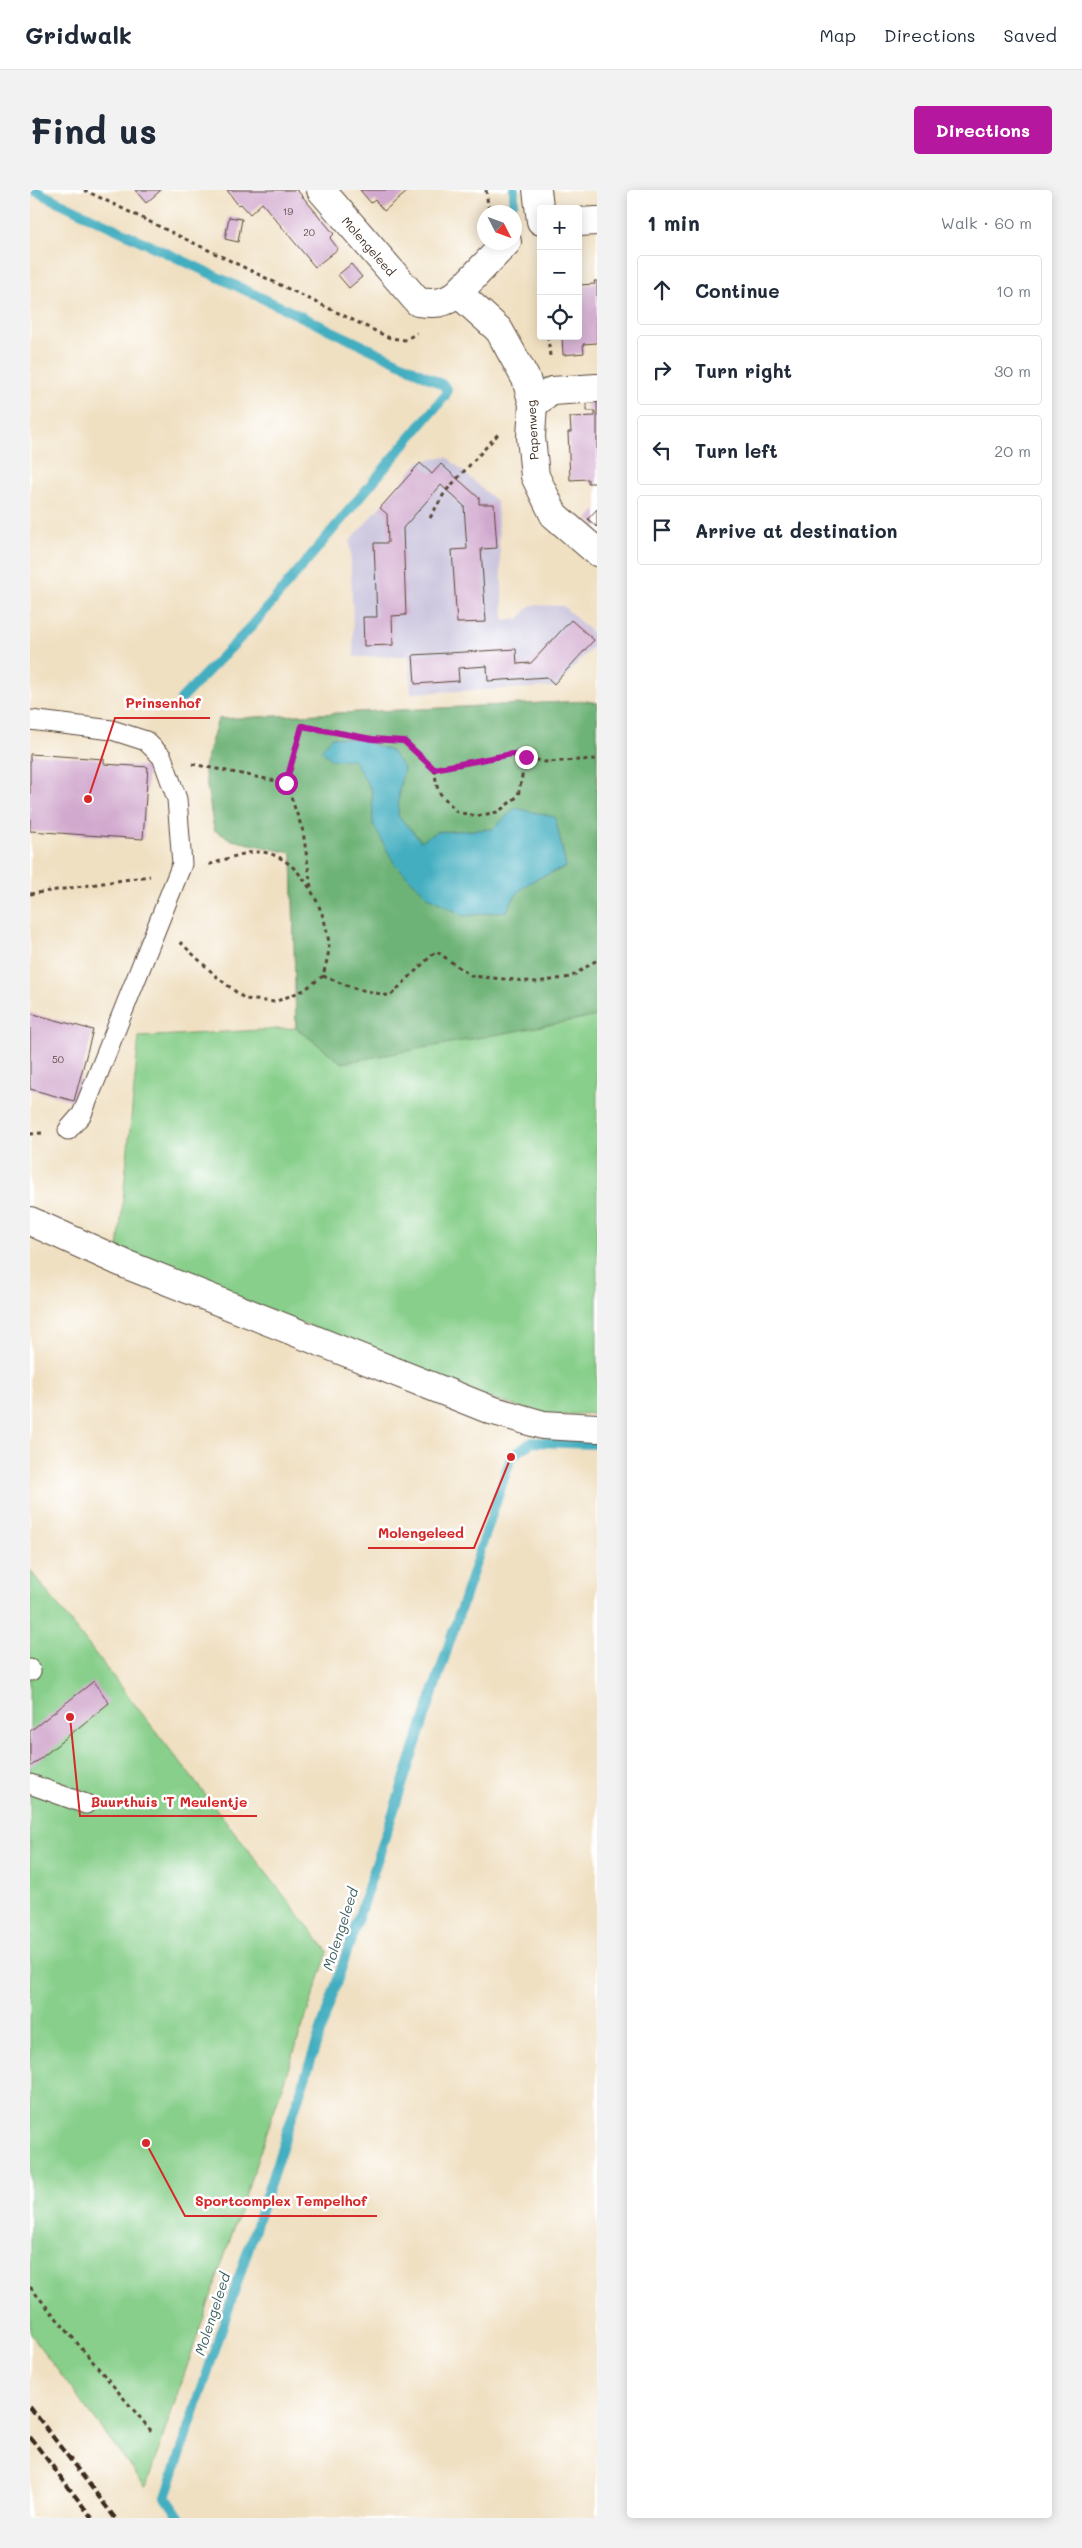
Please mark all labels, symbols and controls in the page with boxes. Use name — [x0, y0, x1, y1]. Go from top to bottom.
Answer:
text: Gridwalk — [25, 19, 132, 50]
text: Map — [819, 23, 856, 47]
text: Directions — [884, 23, 976, 47]
text: Saved — [1004, 23, 1057, 47]
button: Directions — [914, 106, 1052, 154]
text: Find us — [30, 107, 157, 153]
house number: 19 — [283, 204, 293, 218]
north arrow — [477, 205, 522, 250]
map controls — [537, 205, 582, 340]
button: + — [537, 205, 582, 250]
text: 1 min — [647, 209, 700, 236]
text: Walk · 60 m — [941, 212, 1032, 233]
street label: Molengeleed — [339, 213, 399, 279]
house number: 20 — [303, 225, 315, 239]
button: − — [537, 250, 582, 295]
icon: ahead — [648, 276, 676, 304]
text: Continue — [695, 278, 780, 303]
text: 10 m — [996, 280, 1031, 301]
button: locate — [537, 295, 582, 340]
icon: right — [648, 356, 676, 384]
text: Turn right — [695, 358, 792, 383]
text: 30 m — [994, 360, 1031, 381]
street label: Papenweg — [522, 400, 542, 460]
icon: left — [648, 436, 676, 464]
text: Turn left — [695, 438, 778, 463]
text: 20 m — [994, 440, 1031, 461]
icon: arrive — [648, 516, 676, 544]
text: Arrive at destination — [695, 518, 898, 543]
callout: Prinsenhof — [115, 689, 210, 718]
text: Prinsenhof — [125, 693, 202, 712]
route end — [515, 746, 538, 769]
route start — [275, 772, 298, 795]
house number: 50 — [52, 1052, 64, 1066]
callout: Molengeleed — [368, 1519, 474, 1548]
text: Molengeleed — [378, 1523, 464, 1542]
callout: Buurthuis 'T Meulentje — [80, 1787, 257, 1816]
text: Buurthuis 'T Meulentje — [91, 1792, 247, 1811]
water label: Molengeleed — [318, 1884, 363, 1973]
callout: Sportcomplex Tempelhof — [185, 2187, 377, 2216]
text: Sportcomplex Tempelhof — [195, 2191, 368, 2210]
water label: Molengeleed — [190, 2269, 235, 2358]

